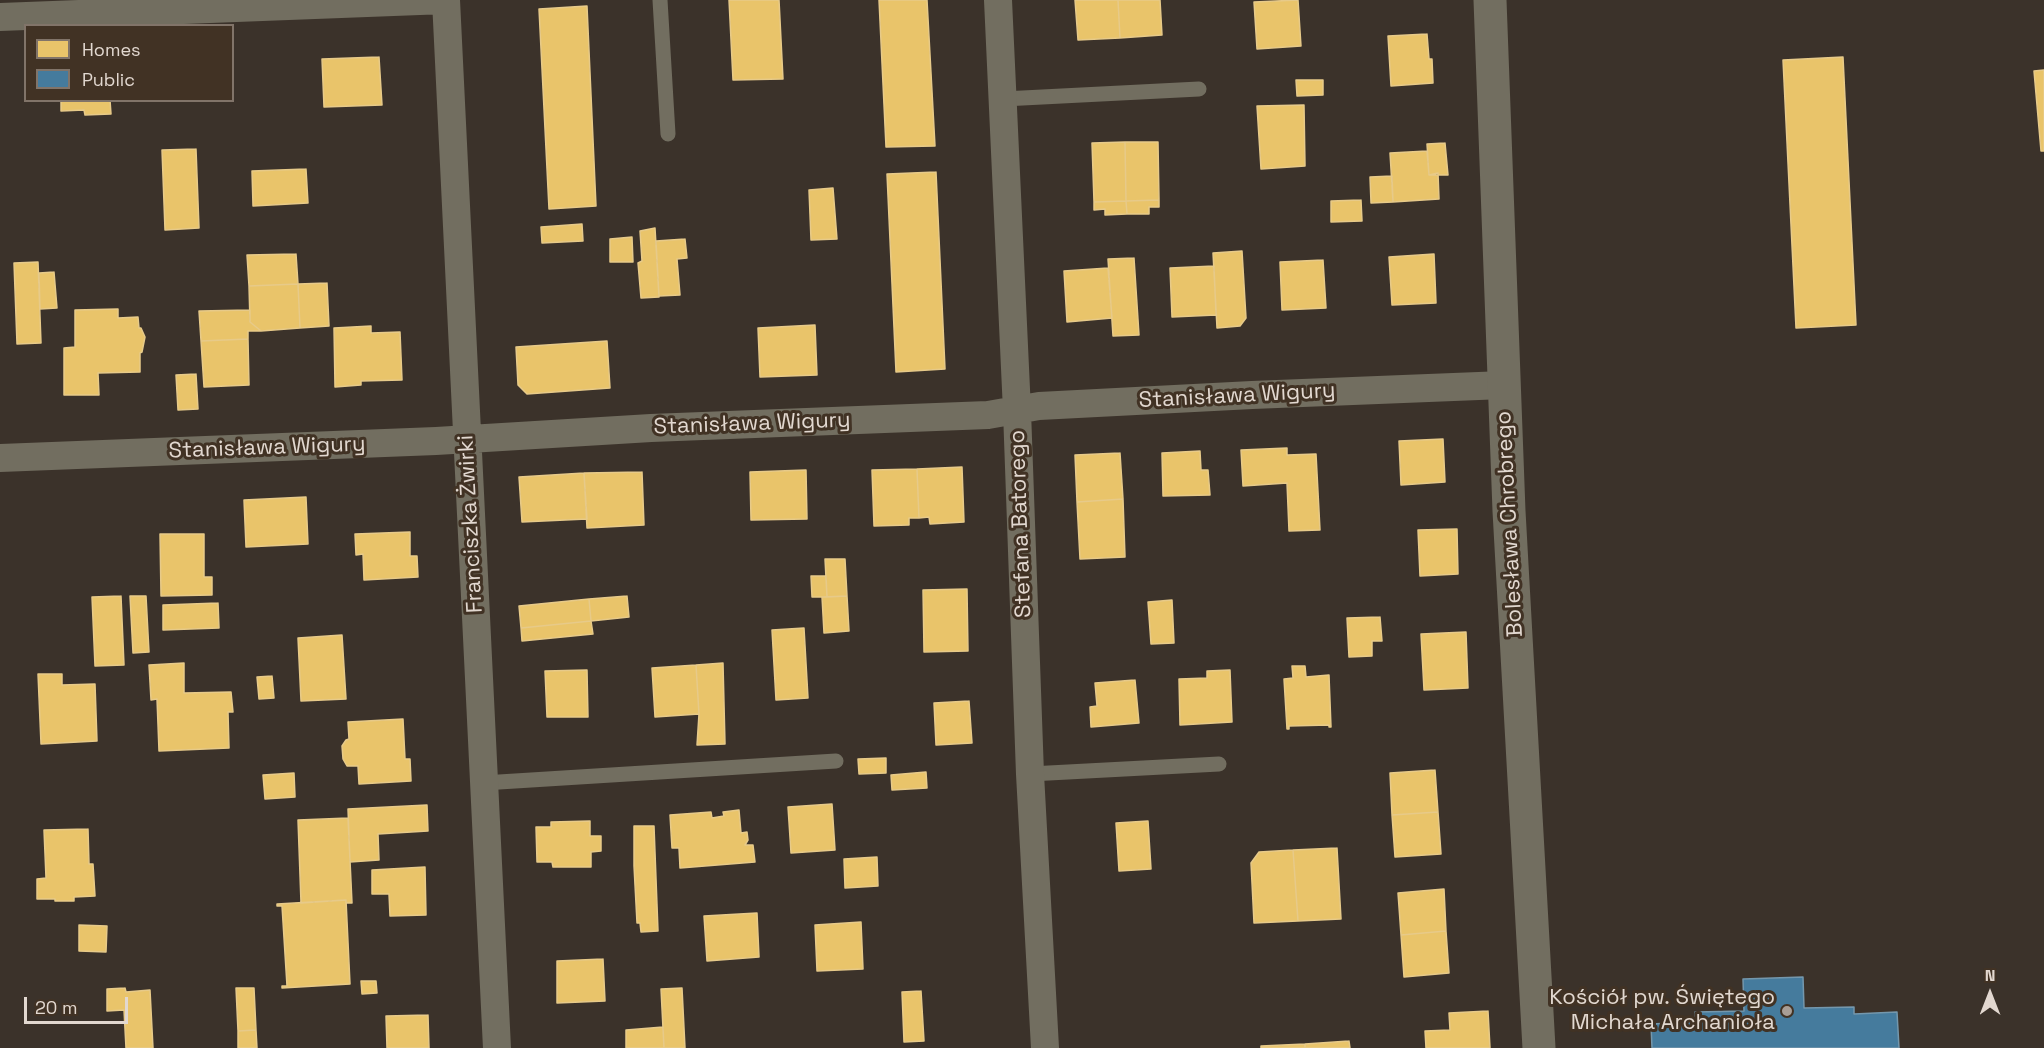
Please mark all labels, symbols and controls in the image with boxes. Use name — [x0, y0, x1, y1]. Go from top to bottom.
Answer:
legend — [24, 24, 234, 102]
text: Homes — [82, 38, 141, 61]
text: Public — [82, 68, 135, 91]
street label: Stanisława Wigury — [1138, 378, 1336, 414]
street label: Stanisława Wigury — [653, 407, 851, 441]
street label: Bolesława Chrobrego — [1491, 410, 1529, 638]
street label: Stefana Batorego — [1005, 429, 1037, 619]
street label: Stanisława Wigury — [168, 431, 366, 465]
street label: Franciszka Żwirki — [453, 434, 489, 614]
north arrow — [1960, 964, 2020, 1024]
text: N — [1985, 965, 1995, 986]
scale bar — [27, 985, 130, 1023]
place label: Kościół pw. Świętego Michała Archanioła — [1549, 985, 1775, 1036]
text: 20 m — [35, 996, 78, 1019]
marker: Kościół pw. Świętego Michała Archanioła — [1780, 1004, 1794, 1018]

